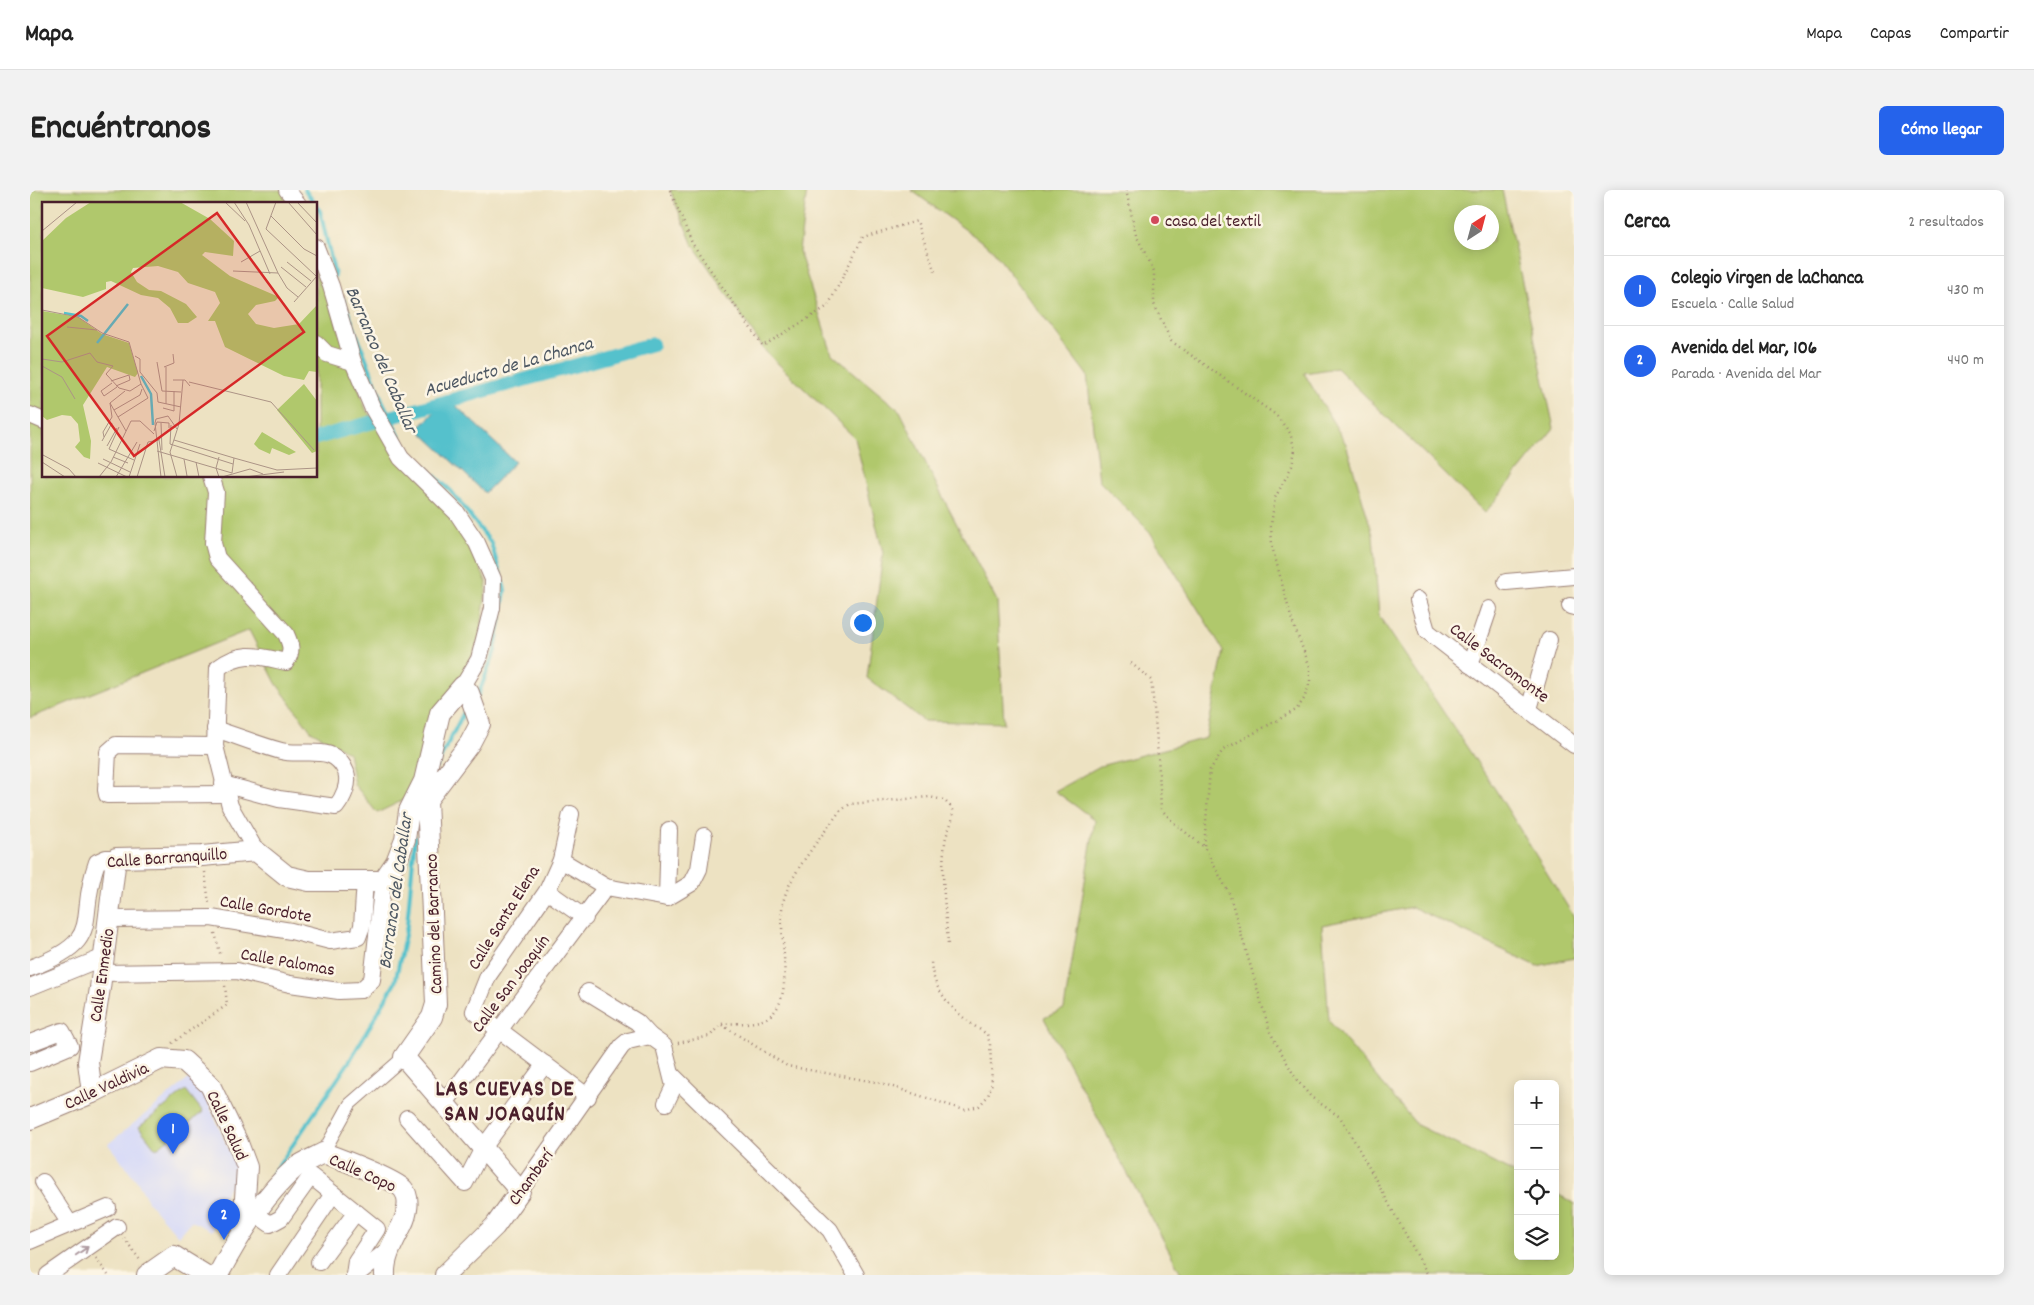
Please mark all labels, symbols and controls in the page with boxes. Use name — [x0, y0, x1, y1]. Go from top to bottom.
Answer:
text: Mapa — [25, 18, 73, 52]
text: Mapa — [1806, 22, 1842, 47]
text: Capas — [1870, 22, 1912, 47]
text: Compartir — [1940, 22, 2009, 47]
text: Encuéntranos — [30, 105, 211, 155]
button: Cómo llegar — [1879, 106, 2004, 155]
inset map — [42, 202, 318, 478]
north arrow — [1454, 205, 1499, 250]
text: Cerca — [1624, 208, 1670, 238]
place label: casa del textil — [1165, 210, 1262, 235]
text: 2 resultados — [1908, 211, 1984, 234]
marker: casa del textil — [1149, 214, 1161, 226]
text: Colegio Virgen de laChanca — [1671, 266, 1863, 293]
text: 1 — [1638, 279, 1642, 302]
text: 430 m — [1947, 279, 1984, 302]
water label: Barranco del Caballar — [337, 283, 424, 440]
text: Escuela · Calle Salud — [1671, 293, 1794, 316]
water label: Acueducto de La Chanca — [422, 331, 597, 405]
text: Avenida del Mar, 106 — [1671, 336, 1817, 363]
text: 2 — [1637, 349, 1644, 372]
text: 440 m — [1947, 349, 1984, 372]
text: Parada · Avenida del Mar — [1671, 363, 1821, 386]
your location — [850, 610, 876, 636]
street label: Calle Sacromonte — [1443, 618, 1554, 710]
water label: Barranco del Caballar — [373, 810, 422, 971]
street label: Calle Barranquillo — [106, 843, 228, 876]
street label: Camino del Barranco — [421, 853, 450, 995]
street label: Calle Santa Elena — [463, 861, 548, 975]
street label: Calle Gordote — [218, 890, 313, 931]
street label: Calle Enmedio — [85, 927, 122, 1024]
street label: Calle San Joaquín — [467, 930, 557, 1039]
street label: Calle Palomas — [238, 943, 337, 984]
street label: Calle Valdivia — [61, 1057, 154, 1118]
district label: LAS CUEVAS DE SAN JOAQUÍN — [436, 1075, 574, 1131]
map controls — [1514, 1080, 1559, 1260]
button: + — [1514, 1080, 1559, 1125]
street label: Calle Salud — [199, 1087, 253, 1165]
pin: 1 — [157, 1113, 189, 1154]
button: − — [1514, 1125, 1559, 1170]
street label: Chamberí — [503, 1144, 562, 1212]
street label: Calle Copo — [324, 1148, 400, 1200]
button: locate — [1514, 1170, 1559, 1215]
pin: 2 — [208, 1199, 240, 1240]
button: layers — [1514, 1215, 1559, 1260]
one-way arrow — [75, 1246, 89, 1256]

